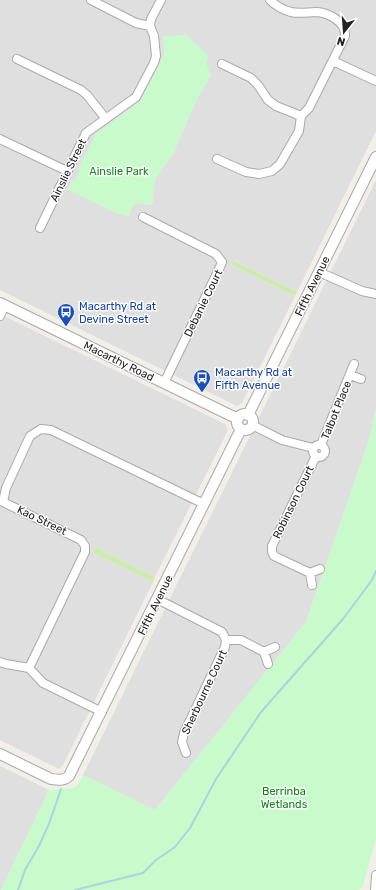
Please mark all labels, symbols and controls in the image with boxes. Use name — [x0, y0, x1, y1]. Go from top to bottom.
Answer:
north arrow — [324, 12, 364, 52]
text: N — [335, 34, 347, 48]
street label: Ainslie Street — [48, 136, 90, 204]
park label: Ainslie Park — [89, 165, 149, 178]
street label: Fifth Avenue — [292, 254, 333, 318]
street label: Debanie Court — [182, 267, 226, 339]
place label: Macarthy Rd at Devine Street — [79, 300, 157, 326]
bus stop icon: Macarthy Rd at Devine Street — [56, 302, 76, 327]
street label: Macarthy Road — [82, 339, 156, 384]
place label: Macarthy Rd at Fifth Avenue — [215, 366, 293, 392]
bus stop icon: Macarthy Rd at Fifth Avenue — [192, 368, 212, 393]
street label: Talbot Place — [319, 379, 354, 441]
street label: Robinson Court — [270, 463, 317, 541]
street label: Kao Street — [15, 503, 69, 538]
street label: Fifth Avenue — [135, 573, 176, 637]
street label: Sherbourne Court — [179, 647, 230, 737]
park label: Berrinba Wetlands — [261, 785, 308, 811]

